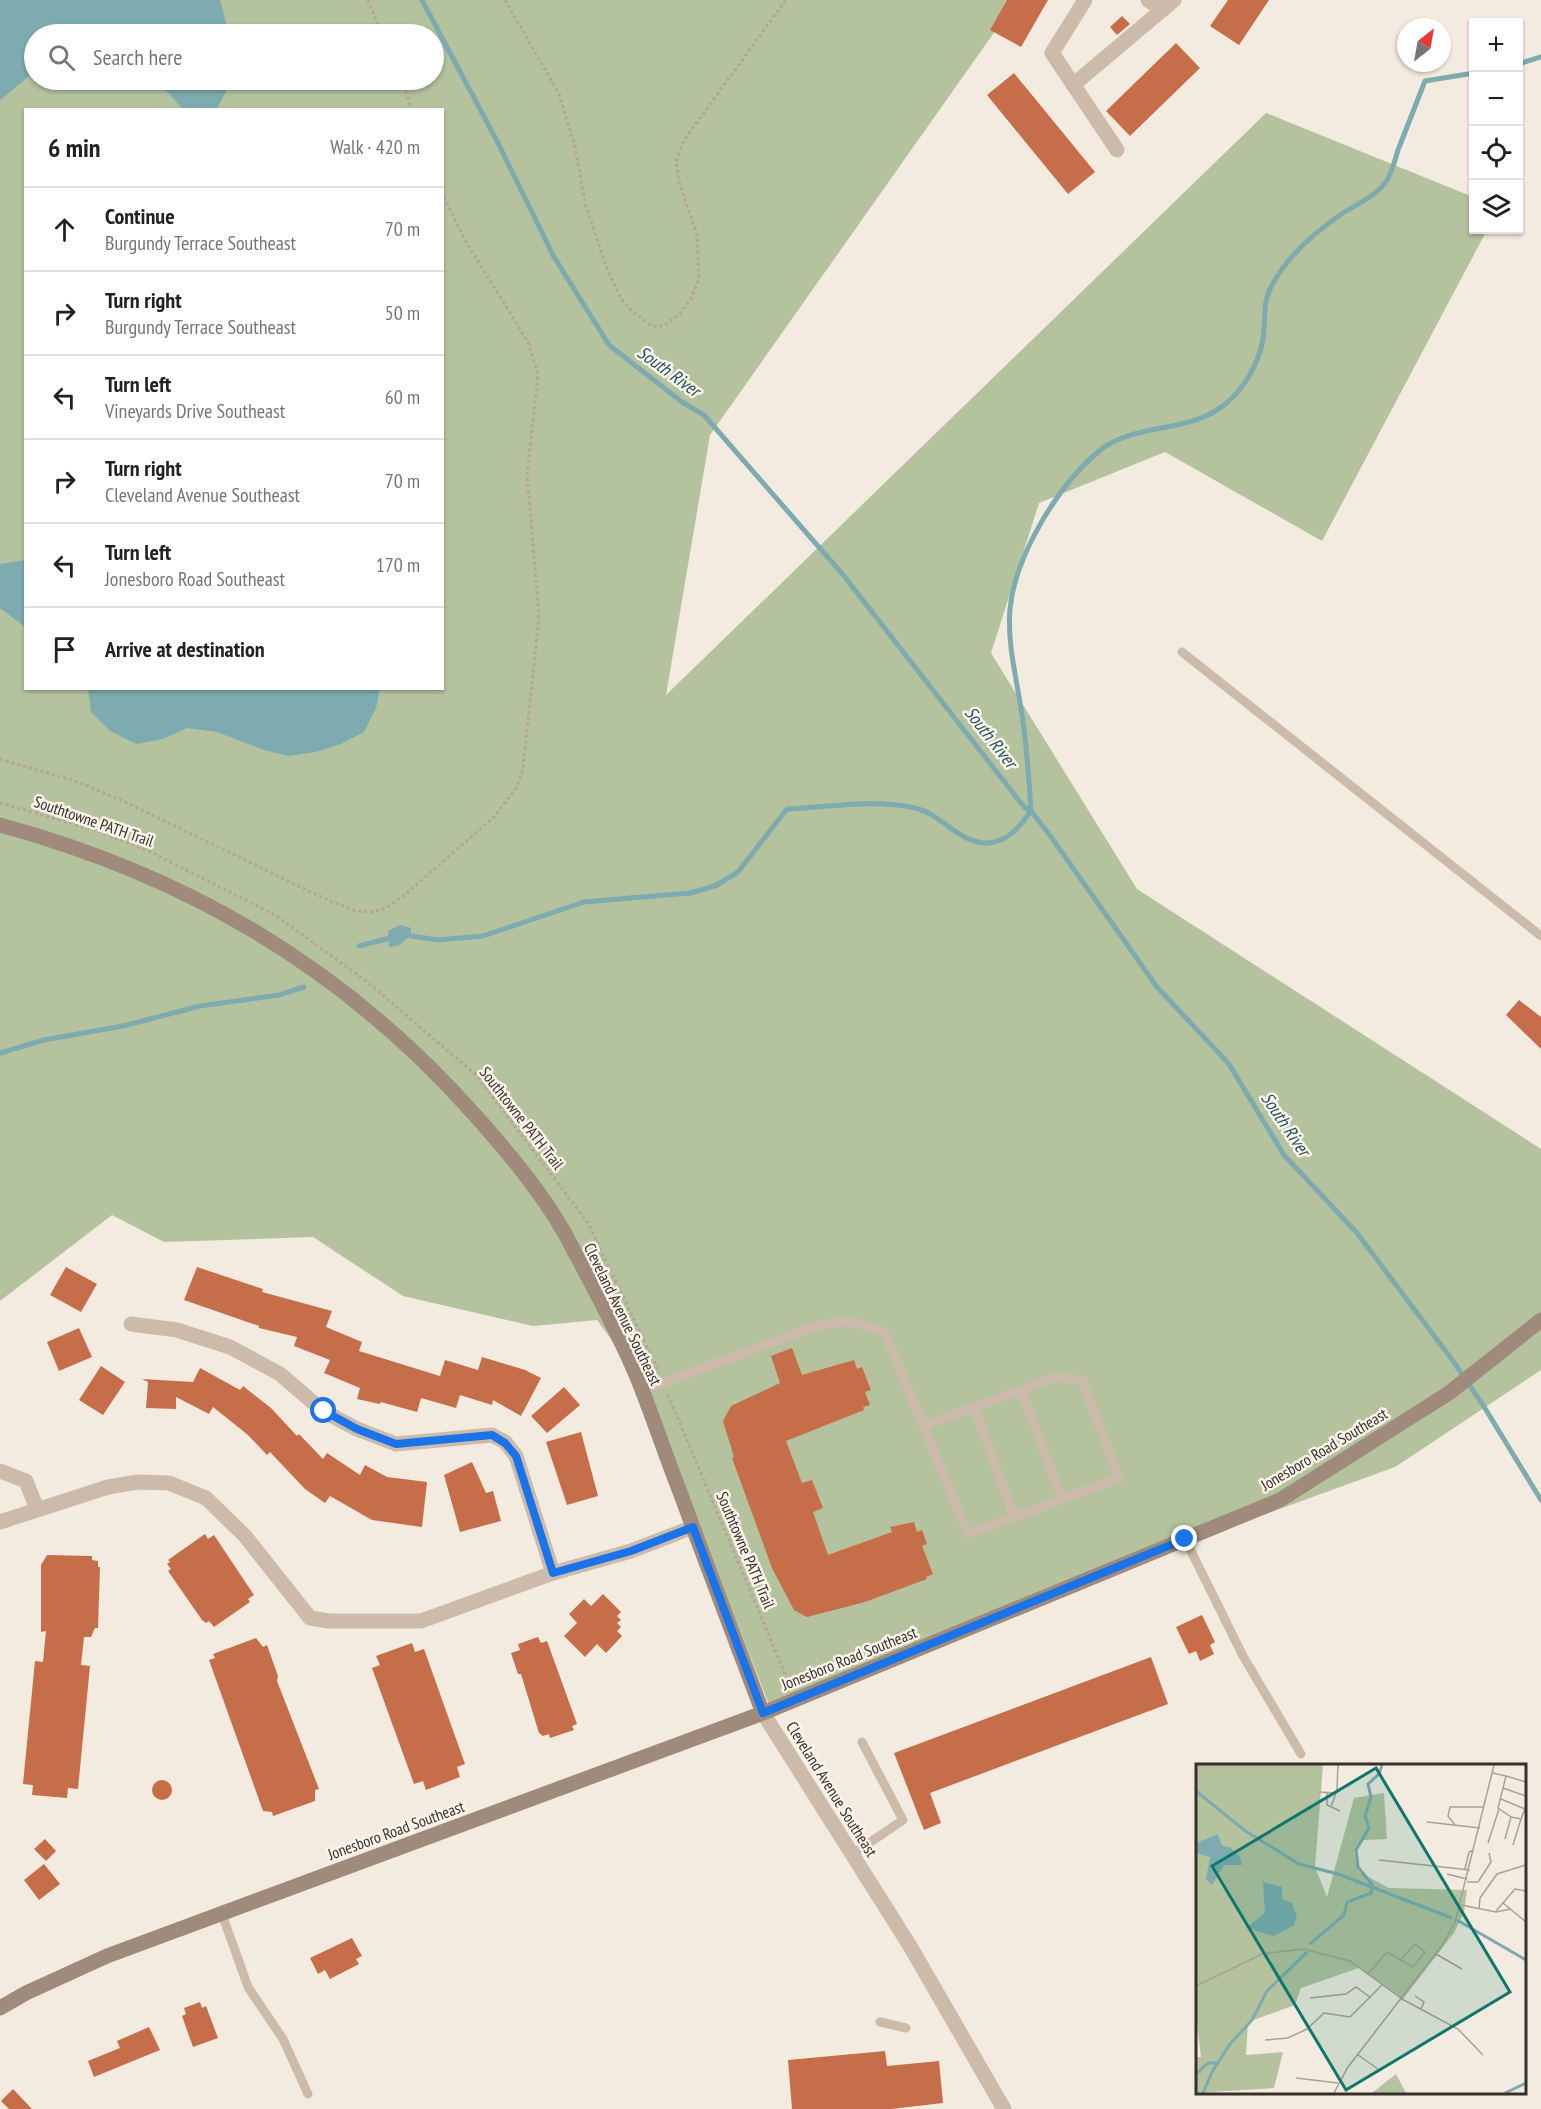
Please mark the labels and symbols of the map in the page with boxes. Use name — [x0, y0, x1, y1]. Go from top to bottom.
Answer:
north arrow — [1397, 18, 1451, 72]
water label: South River — [633, 341, 707, 403]
water label: South River — [960, 702, 1024, 775]
street label: Southtowne PATH Trail — [32, 791, 157, 851]
street label: Southtowne PATH Trail — [476, 1063, 569, 1174]
water label: South River — [1256, 1088, 1317, 1163]
street label: Cleveland Avenue Southeast — [580, 1239, 666, 1389]
route start — [310, 1397, 336, 1423]
street label: Jonesboro Road Southeast — [1256, 1403, 1391, 1495]
street label: Southtowne PATH Trail — [712, 1488, 780, 1612]
route end — [1171, 1525, 1197, 1551]
street label: Jonesboro Road Southeast — [778, 1622, 920, 1695]
street label: Cleveland Avenue Southeast — [782, 1718, 882, 1861]
inset map — [1196, 1764, 1526, 2094]
street label: Jonesboro Road Southeast — [324, 1796, 468, 1864]

